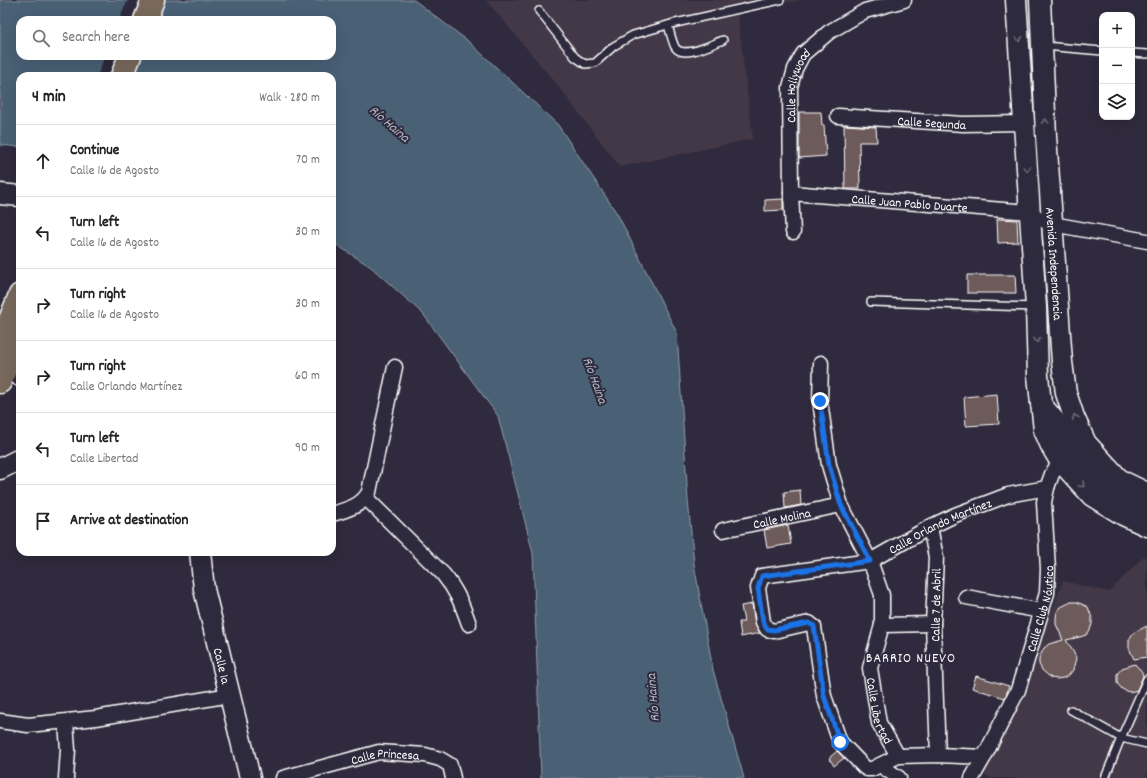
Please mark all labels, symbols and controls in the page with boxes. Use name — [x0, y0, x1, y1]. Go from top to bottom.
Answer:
map controls — [1099, 12, 1135, 120]
button: + — [1099, 12, 1135, 48]
search box — [16, 16, 336, 60]
icon: search — [30, 27, 52, 49]
text: Search here — [62, 27, 130, 49]
one-way arrow — [1014, 36, 1023, 42]
street label: Calle Hollywood — [783, 45, 815, 123]
button: − — [1099, 48, 1135, 84]
button: layers — [1099, 84, 1135, 120]
text: 4 min — [32, 86, 66, 110]
text: Walk · 280 m — [259, 89, 320, 108]
water label: Río Haina — [364, 101, 414, 149]
street label: Calle Segunda — [897, 113, 967, 136]
one-way arrow — [1041, 118, 1050, 124]
text: Continue — [70, 140, 119, 162]
icon: ahead — [32, 150, 54, 172]
text: 70 m — [296, 151, 320, 170]
text: Calle 16 de Agosto — [70, 162, 159, 181]
one-way arrow — [1023, 166, 1031, 172]
street label: Calle Juan Pablo Duarte — [851, 191, 968, 219]
street label: Avenida Independencia — [1039, 207, 1066, 322]
text: Turn left — [70, 212, 119, 234]
icon: left — [32, 222, 54, 244]
text: 30 m — [295, 223, 320, 242]
text: Calle 16 de Agosto — [70, 234, 159, 253]
text: Turn right — [70, 284, 126, 306]
icon: right — [32, 294, 54, 316]
text: 30 m — [295, 295, 320, 314]
text: Calle 16 de Agosto — [70, 306, 159, 325]
one-way arrow — [1032, 337, 1041, 343]
water label: Río Haina — [576, 355, 612, 408]
text: Turn right — [70, 356, 126, 378]
icon: right — [32, 366, 54, 388]
text: 60 m — [295, 367, 320, 386]
text: Calle Orlando Martínez — [70, 378, 182, 397]
route end — [811, 392, 829, 410]
one-way arrow — [1071, 413, 1079, 420]
text: Turn left — [70, 428, 119, 450]
icon: left — [32, 438, 54, 460]
text: 90 m — [295, 439, 320, 458]
text: Calle Libertad — [70, 450, 138, 469]
one-way arrow — [1077, 480, 1085, 488]
street label: Calle Orlando Martínez — [886, 495, 995, 560]
street label: Calle Molina — [752, 504, 814, 535]
icon: arrive — [32, 510, 54, 532]
text: Arrive at destination — [70, 510, 188, 532]
street label: Calle Club Náutico — [1023, 565, 1060, 654]
street label: Calle 7 de Abril — [927, 568, 948, 642]
street label: Calle 1a — [207, 646, 234, 687]
district label: BARRIO NUEVO — [866, 649, 956, 669]
water label: Río Haina — [642, 672, 666, 723]
street label: Calle Libertad — [860, 676, 896, 748]
route start — [831, 733, 849, 751]
street label: Calle Princesa — [349, 745, 420, 771]

